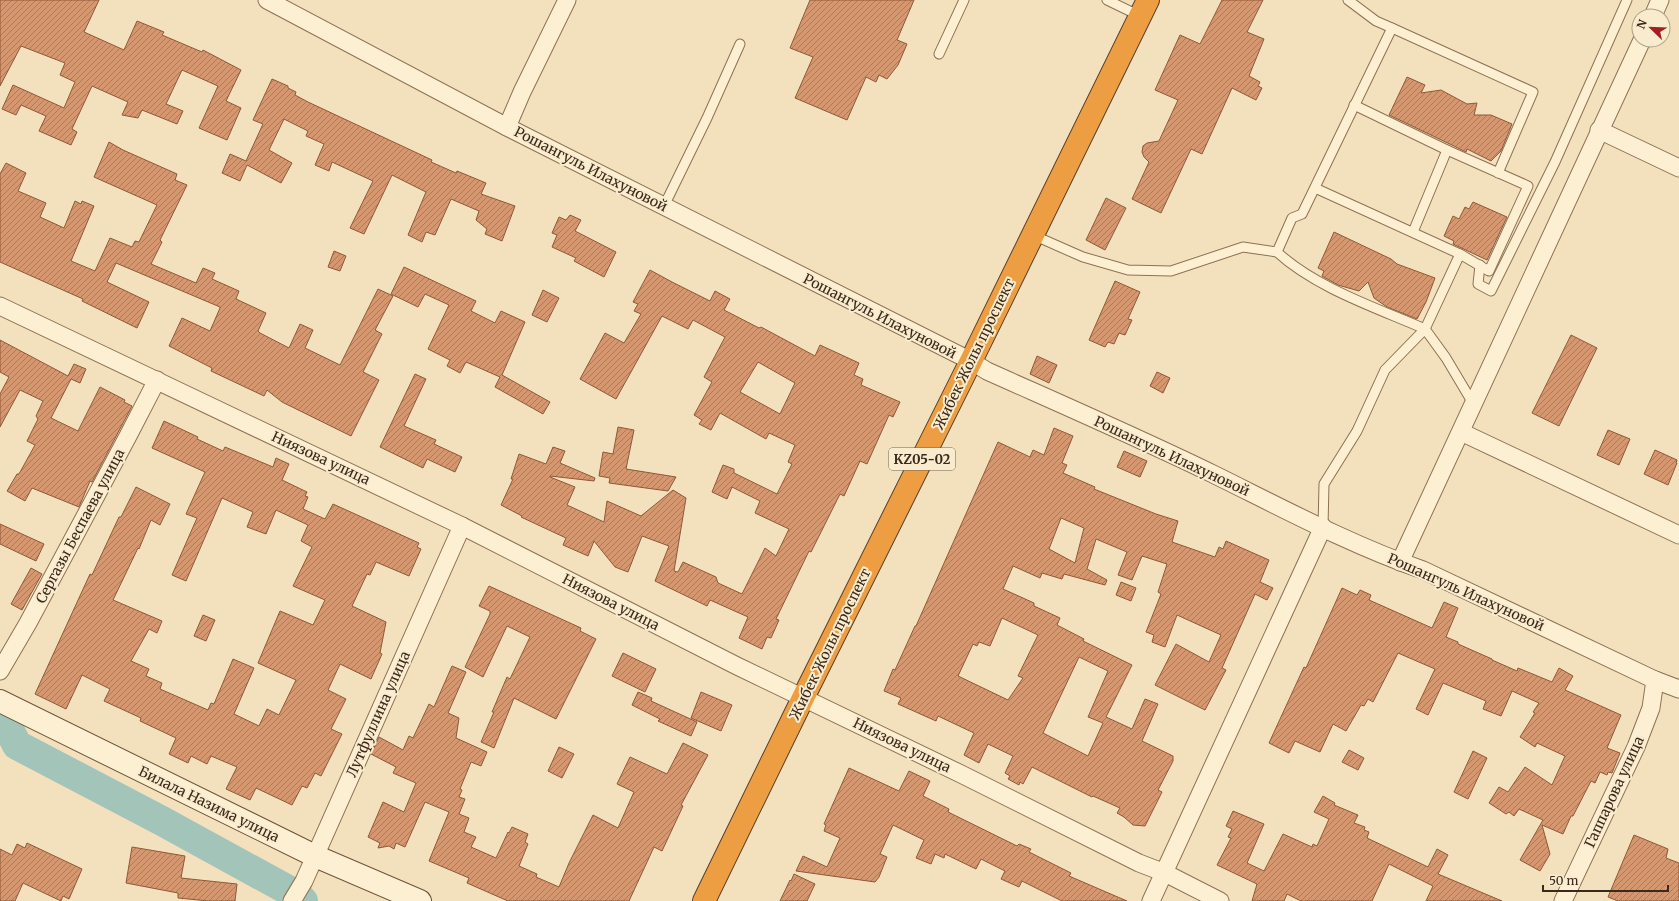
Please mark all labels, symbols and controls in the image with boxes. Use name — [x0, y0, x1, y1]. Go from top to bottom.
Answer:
north arrow — [1631, 8, 1671, 48]
text: N — [1634, 17, 1650, 31]
street label: Рошангуль Илахуновой — [511, 122, 671, 216]
street label: Рошангуль Илахуновой — [800, 269, 960, 363]
street label: Жибек Жолы проспект — [929, 275, 1019, 433]
street label: Рошангуль Илахуновой — [1091, 412, 1253, 500]
street label: Ниязова улица — [269, 427, 374, 489]
street label: Сергазы Беспаева улица — [32, 445, 129, 606]
road number: KZ05-02 — [889, 448, 955, 470]
street label: Рошангуль Илахуновой — [1385, 549, 1548, 635]
street label: Жибек Жолы проспект — [785, 565, 875, 723]
street label: Ниязова улица — [559, 570, 663, 634]
street label: Лутфуллина улица — [342, 648, 414, 780]
street label: Ниязова улица — [850, 714, 954, 777]
street label: Гаппарова улица — [1580, 733, 1648, 851]
street label: Билала Назима улица — [136, 762, 283, 846]
scale bar — [1543, 867, 1668, 893]
text: 50 m — [1549, 873, 1578, 888]

